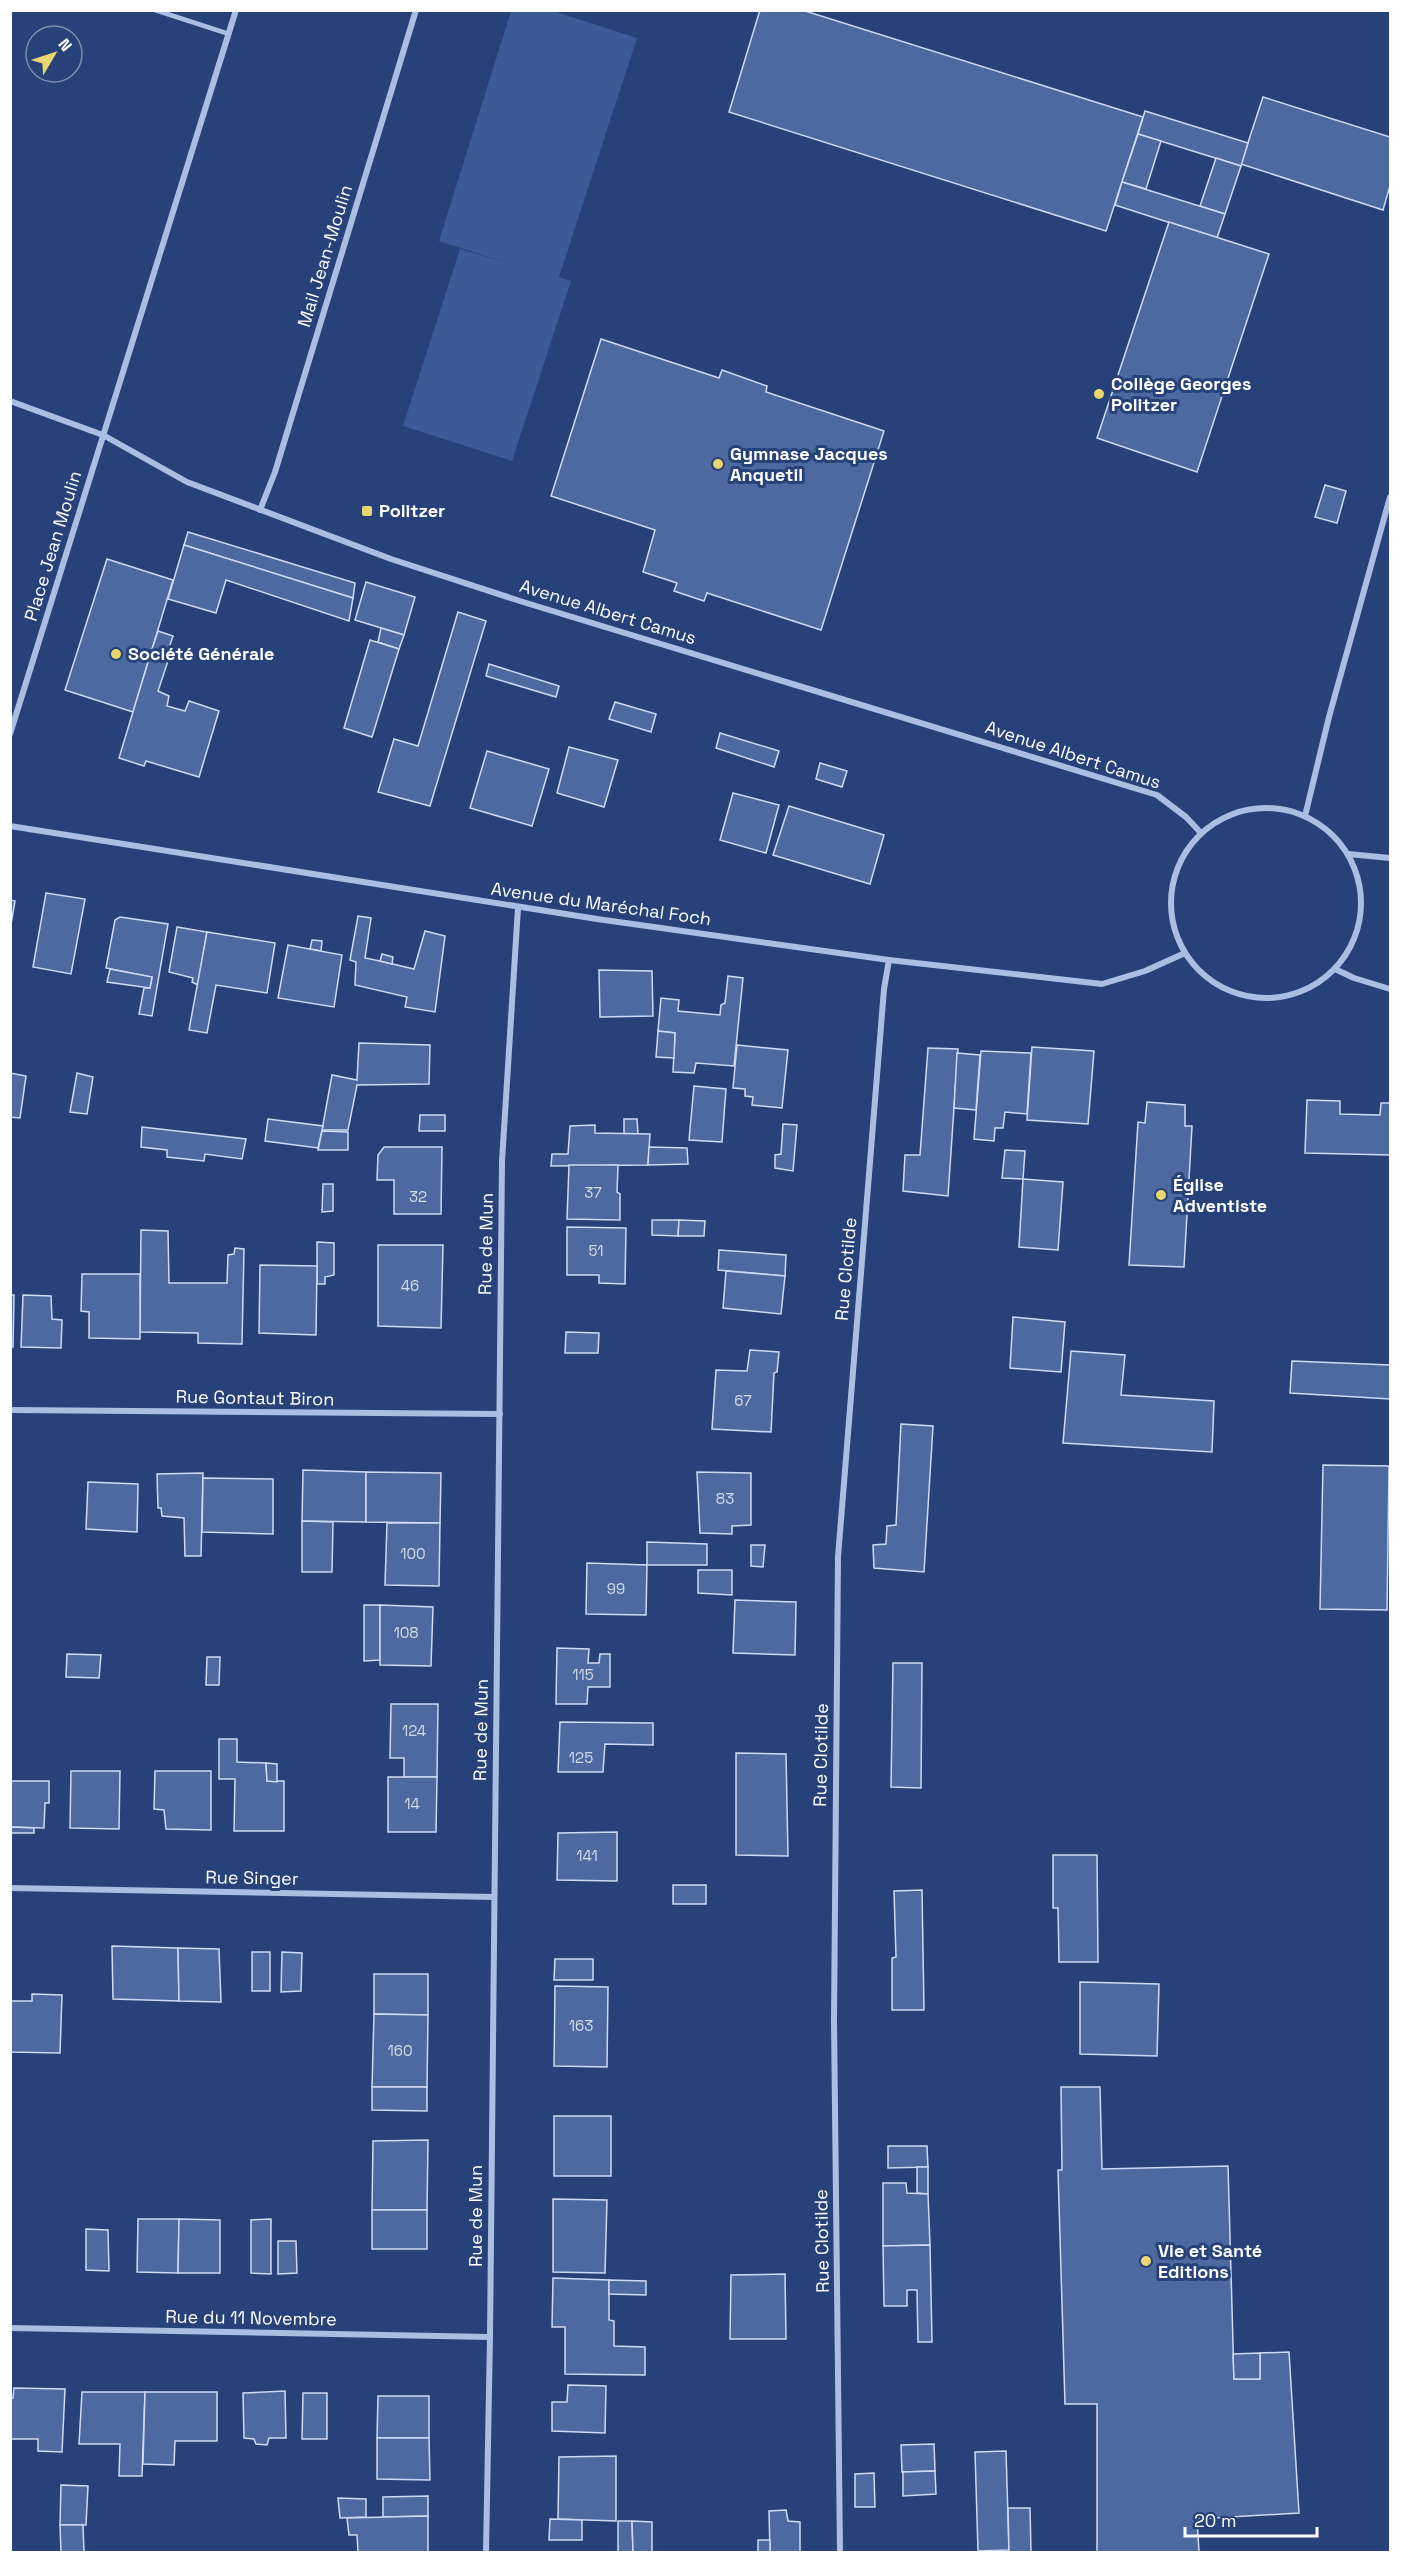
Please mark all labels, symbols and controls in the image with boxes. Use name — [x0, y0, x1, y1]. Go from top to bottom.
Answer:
north arrow — [24, 24, 84, 84]
text: N — [54, 34, 77, 56]
street label: Mail Jean-Moulin — [292, 182, 357, 330]
place label: Collège Georges Politzer — [1111, 372, 1251, 416]
marker: Collège Georges Politzer — [1092, 387, 1106, 401]
place label: Gymnase Jacques Anquetil — [730, 442, 888, 486]
marker: Gymnase Jacques Anquetil — [711, 457, 725, 471]
street label: Place Jean Moulin — [19, 468, 86, 624]
place label: Politzer — [379, 499, 445, 522]
marker: Politzer — [360, 504, 374, 518]
street label: Avenue Albert Camus — [517, 574, 699, 649]
place label: Société Générale — [128, 642, 274, 665]
marker: Société Générale — [109, 647, 123, 661]
street label: Avenue Albert Camus — [982, 715, 1164, 794]
street label: Avenue du Maréchal Foch — [489, 877, 713, 930]
place label: Église Adventiste — [1173, 1173, 1267, 1217]
house number: 37 — [584, 1183, 602, 1202]
house number: 32 — [409, 1187, 427, 1206]
marker: Église Adventiste — [1154, 1188, 1168, 1202]
street label: Rue de Mun — [473, 1193, 498, 1295]
street label: Rue Clotilde — [830, 1216, 861, 1322]
house number: 51 — [588, 1241, 604, 1260]
house number: 46 — [401, 1276, 419, 1295]
street label: Rue Gontaut Biron — [175, 1385, 335, 1410]
house number: 67 — [734, 1391, 752, 1410]
house number: 83 — [716, 1489, 734, 1508]
house number: 100 — [400, 1544, 426, 1563]
house number: 99 — [607, 1579, 625, 1598]
house number: 108 — [393, 1623, 419, 1642]
house number: 115 — [572, 1665, 594, 1684]
street label: Rue de Mun — [468, 1679, 493, 1781]
street label: Rue Clotilde — [808, 1703, 833, 1807]
house number: 124 — [402, 1721, 426, 1740]
house number: 125 — [569, 1748, 593, 1767]
house number: 14 — [404, 1794, 420, 1813]
house number: 141 — [576, 1846, 598, 1865]
street label: Rue Singer — [205, 1865, 299, 1890]
house number: 163 — [569, 2016, 593, 2035]
house number: 160 — [387, 2041, 413, 2060]
street label: Rue de Mun — [464, 2165, 487, 2267]
street label: Rue Clotilde — [809, 2189, 834, 2293]
place label: Vie et Santé Editions — [1158, 2239, 1262, 2283]
marker: Vie et Santé Editions — [1139, 2254, 1153, 2268]
street label: Rue du 11 Novembre — [165, 2305, 337, 2330]
scale bar — [1185, 2500, 1317, 2538]
text: 20 m — [1194, 2509, 1237, 2532]

